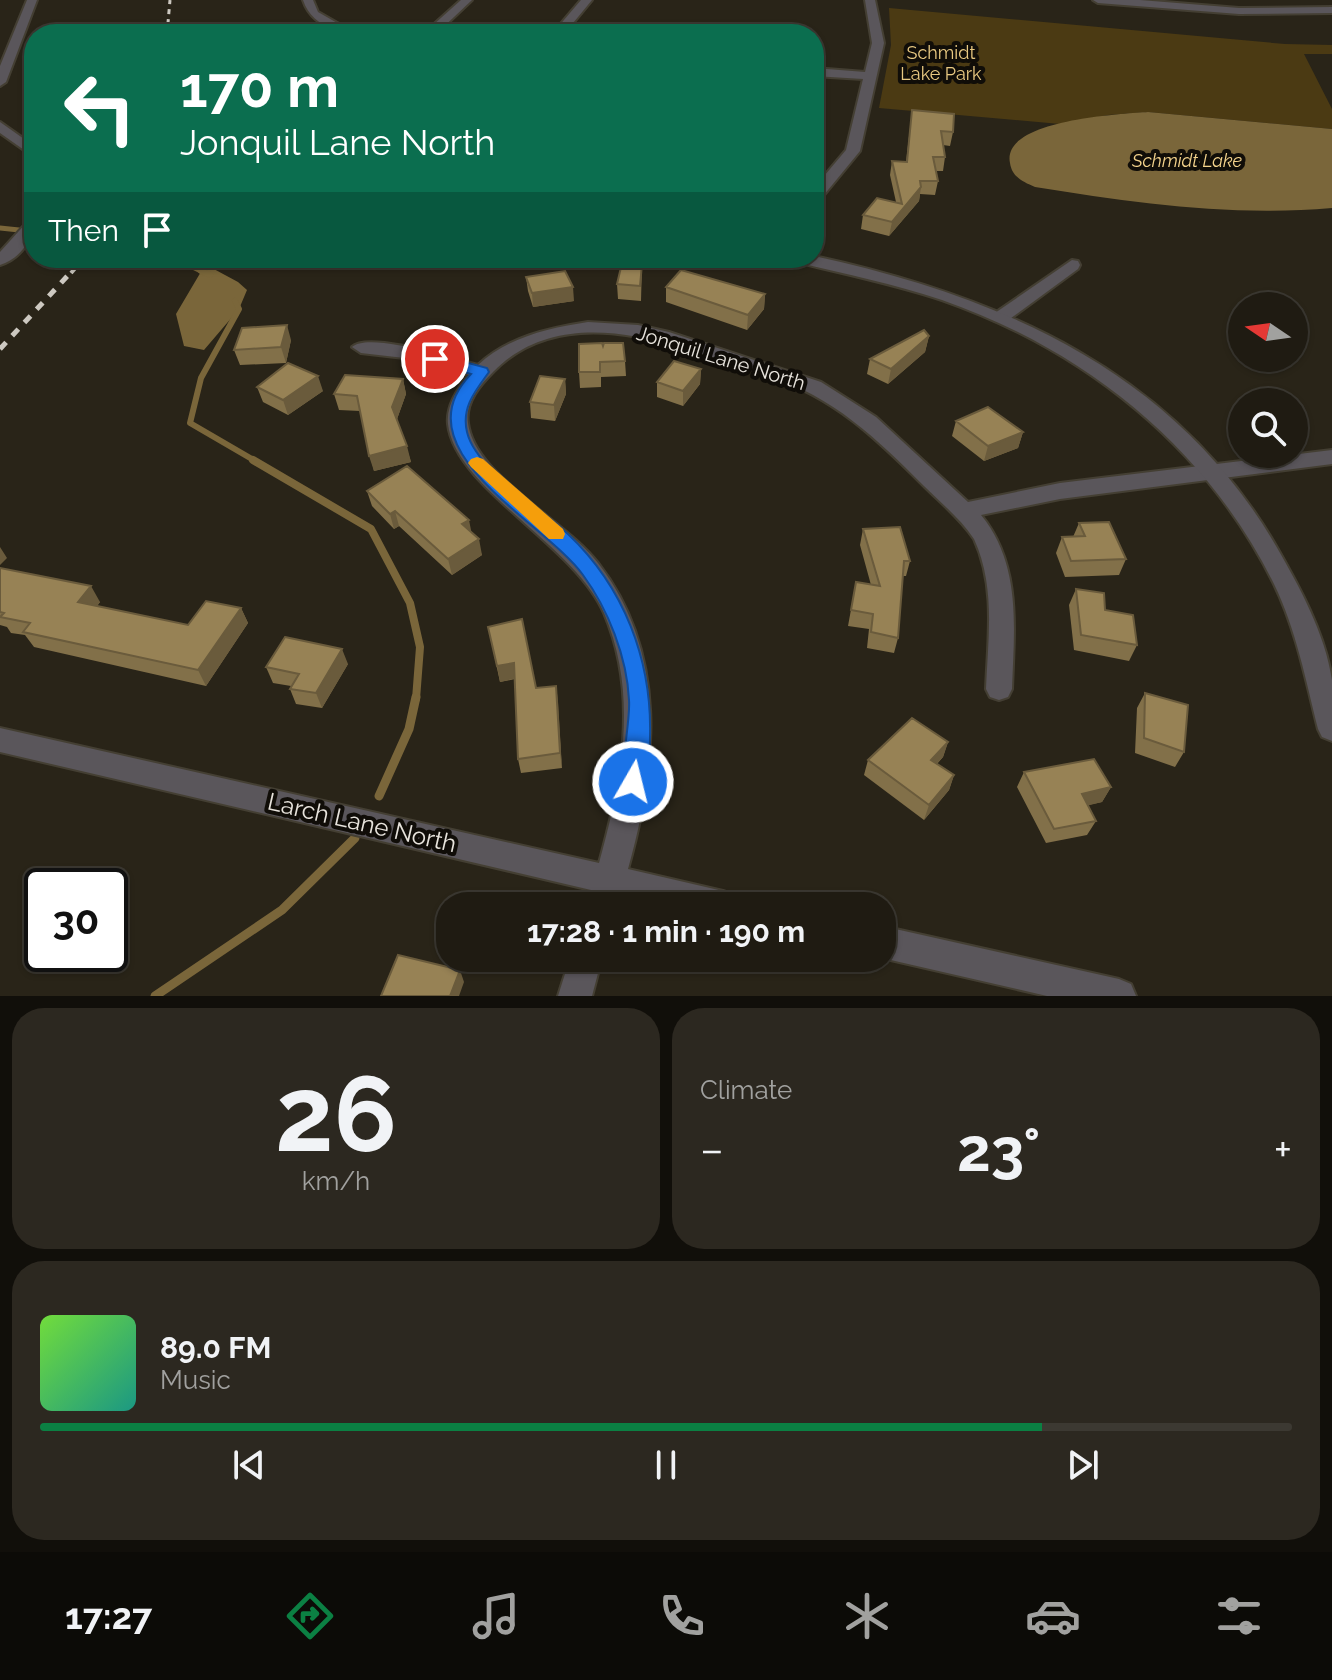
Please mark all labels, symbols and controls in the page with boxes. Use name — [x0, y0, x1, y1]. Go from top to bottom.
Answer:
park label: Schmidt Lake Park — [900, 42, 982, 84]
text: 170 m — [180, 54, 339, 120]
icon: left — [48, 56, 152, 160]
text: Jonquil Lane North — [180, 121, 495, 163]
water label: Schmidt Lake — [1131, 150, 1242, 171]
icon: arrive — [135, 208, 179, 252]
text: Then — [48, 213, 119, 248]
north arrow — [1228, 292, 1308, 372]
map controls — [1228, 292, 1308, 468]
street label: Jonquil Lane North — [634, 321, 808, 395]
pin — [401, 325, 469, 393]
icon: arrive — [413, 337, 457, 381]
button: search — [1228, 388, 1308, 468]
position arrow — [591, 740, 675, 824]
street label: Larch Lane North — [265, 787, 459, 858]
speed limit sign: 30 — [24, 868, 128, 972]
text: 17:28 · 1 min · 190 m — [527, 914, 805, 949]
text: 26 — [275, 1053, 397, 1175]
text: Climate — [700, 1075, 792, 1105]
text: 23° — [957, 1115, 1040, 1185]
text: − — [700, 1124, 724, 1175]
text: + — [1274, 1124, 1292, 1175]
text: km/h — [302, 1166, 370, 1196]
text: 89.0 FM — [160, 1330, 271, 1365]
text: Music — [160, 1365, 231, 1395]
icon: previous — [227, 1443, 271, 1487]
icon: pause — [644, 1443, 688, 1487]
icon: next — [1061, 1443, 1105, 1487]
icon: directions — [282, 1588, 338, 1644]
icon: music — [468, 1588, 524, 1644]
icon: phone — [654, 1588, 710, 1644]
icon: climate — [839, 1588, 895, 1644]
icon: car — [1025, 1588, 1081, 1644]
icon: filters — [1211, 1588, 1267, 1644]
text: 17:27 — [65, 1595, 152, 1637]

